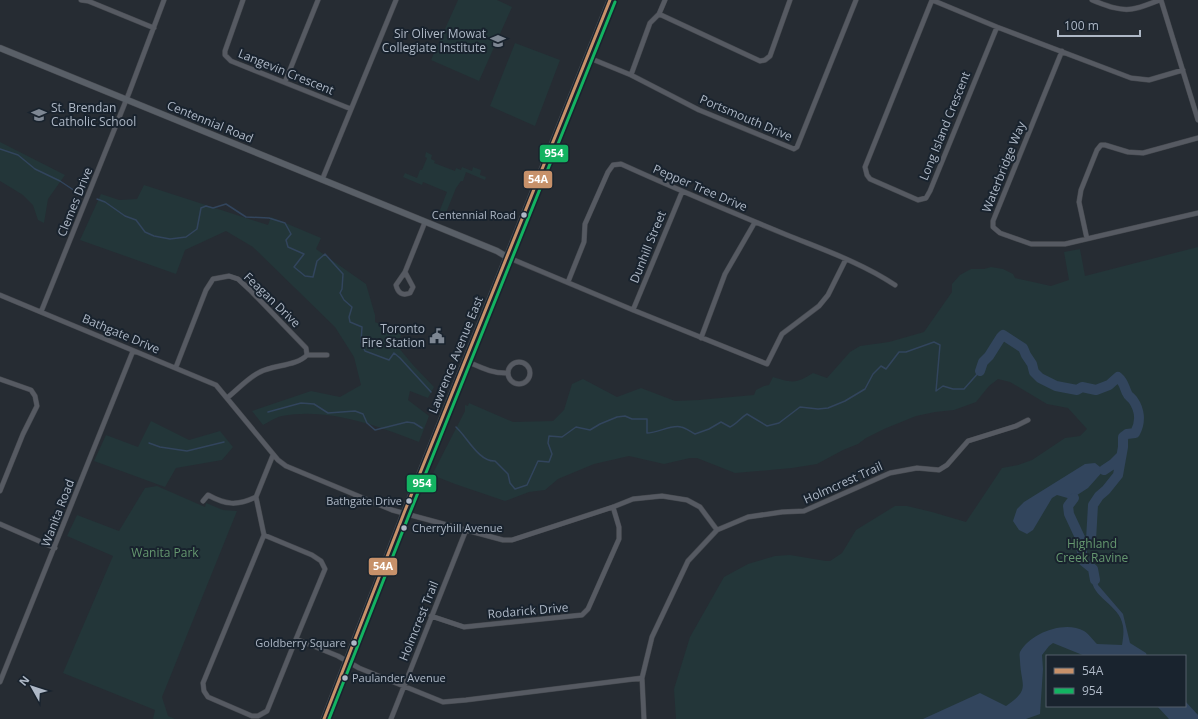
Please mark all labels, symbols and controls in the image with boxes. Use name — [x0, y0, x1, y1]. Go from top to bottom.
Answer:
scale bar — [1058, 12, 1140, 38]
text: 100 m — [1064, 17, 1099, 34]
place label: Sir Oliver Mowat Collegiate Institute — [382, 25, 486, 56]
school or university icon: Sir Oliver Mowat Collegiate Institute — [489, 32, 507, 50]
street label: Langevin Crescent — [236, 45, 337, 99]
street label: Long Island Crescent — [915, 69, 974, 183]
street label: Portsmouth Drive — [697, 90, 795, 145]
street label: Centennial Road — [164, 96, 256, 147]
place label: St. Brendan Catholic School — [51, 99, 136, 130]
school or university icon: St. Brendan Catholic School — [30, 106, 48, 124]
street label: Waterbridge Way — [978, 118, 1030, 215]
line badge: 954 — [539, 144, 569, 163]
text: 954 — [545, 145, 564, 160]
street label: Pepper Tree Drive — [650, 160, 750, 215]
street label: Clemes Drive — [53, 164, 96, 239]
line badge: 54A — [523, 170, 553, 189]
text: 54A — [528, 171, 548, 186]
place label: Centennial Road — [432, 207, 516, 222]
street label: Dunhill Street — [625, 208, 670, 285]
marker: Centennial Road — [519, 210, 529, 220]
street label: Feagan Drive — [240, 268, 305, 331]
street label: Lawrence Avenue East — [424, 294, 487, 416]
street label: Bathgate Drive — [80, 310, 163, 358]
place label: Toronto Fire Station — [362, 320, 425, 351]
public building icon: Toronto Fire Station — [428, 327, 446, 345]
street label: Holmcrest Trail — [801, 458, 885, 508]
line badge: 954 — [406, 474, 437, 493]
text: 954 — [413, 475, 432, 490]
street label: Wanita Road — [37, 477, 78, 549]
place label: Bathgate Drive — [326, 493, 402, 508]
marker: Bathgate Drive — [404, 496, 414, 506]
place label: Cherryhill Avenue — [412, 520, 503, 535]
marker: Cherryhill Avenue — [399, 523, 409, 533]
park label: Highland Creek Ravine — [1056, 535, 1129, 566]
park label: Wanita Park — [131, 544, 199, 561]
line badge: 54A — [368, 557, 398, 576]
text: 54A — [373, 558, 393, 573]
street label: Holmcrest Trail — [395, 578, 442, 663]
street label: Rodarick Drive — [487, 598, 569, 623]
place label: Goldberry Square — [255, 635, 346, 650]
marker: Goldberry Square — [349, 638, 359, 648]
legend — [1046, 655, 1186, 707]
text: 54A — [1082, 662, 1104, 679]
north arrow — [12, 667, 52, 707]
place label: Paulander Avenue — [352, 670, 446, 685]
text: N — [15, 672, 32, 689]
marker: Paulander Avenue — [340, 673, 350, 683]
text: 954 — [1082, 682, 1103, 699]

